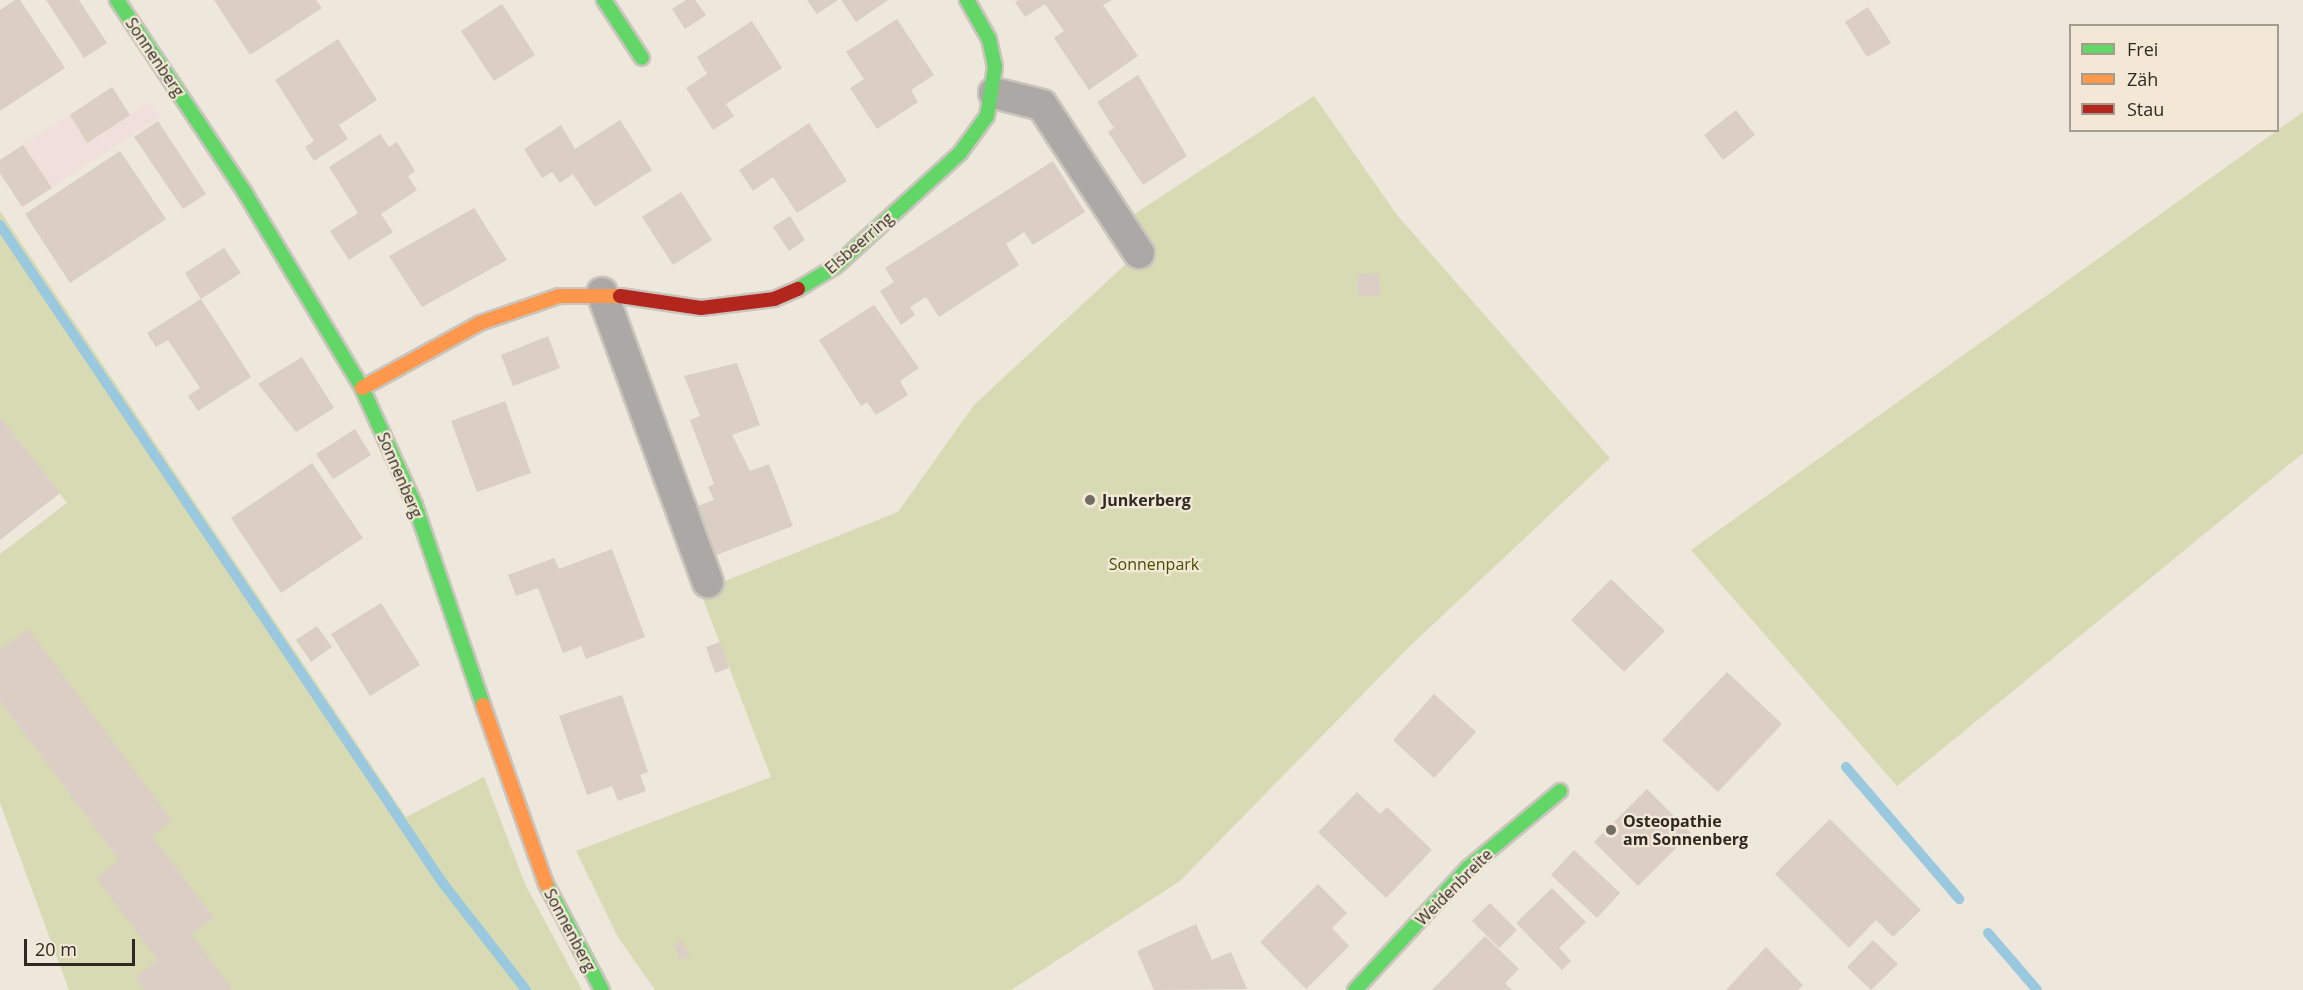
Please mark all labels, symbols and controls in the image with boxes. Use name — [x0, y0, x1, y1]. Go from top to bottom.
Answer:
street label: Sonnenberg — [122, 14, 188, 100]
legend — [2069, 24, 2279, 132]
text: Frei — [2127, 37, 2158, 61]
text: Zäh — [2127, 67, 2158, 91]
text: Stau — [2127, 97, 2164, 121]
street label: Elsbeerring — [821, 208, 897, 278]
street label: Sonnenberg — [373, 429, 427, 521]
place label: Junkerberg — [1102, 490, 1191, 510]
marker: Junkerberg — [1083, 493, 1097, 507]
park label: Sonnenpark — [1109, 554, 1199, 574]
place label: Osteopathie am Sonnenberg — [1623, 811, 1748, 849]
marker: Osteopathie am Sonnenberg — [1604, 823, 1618, 837]
street label: Weidenbreite — [1412, 845, 1496, 929]
street label: Sonnenberg — [540, 885, 600, 975]
scale bar — [27, 927, 138, 965]
text: 20 m — [35, 937, 77, 961]

